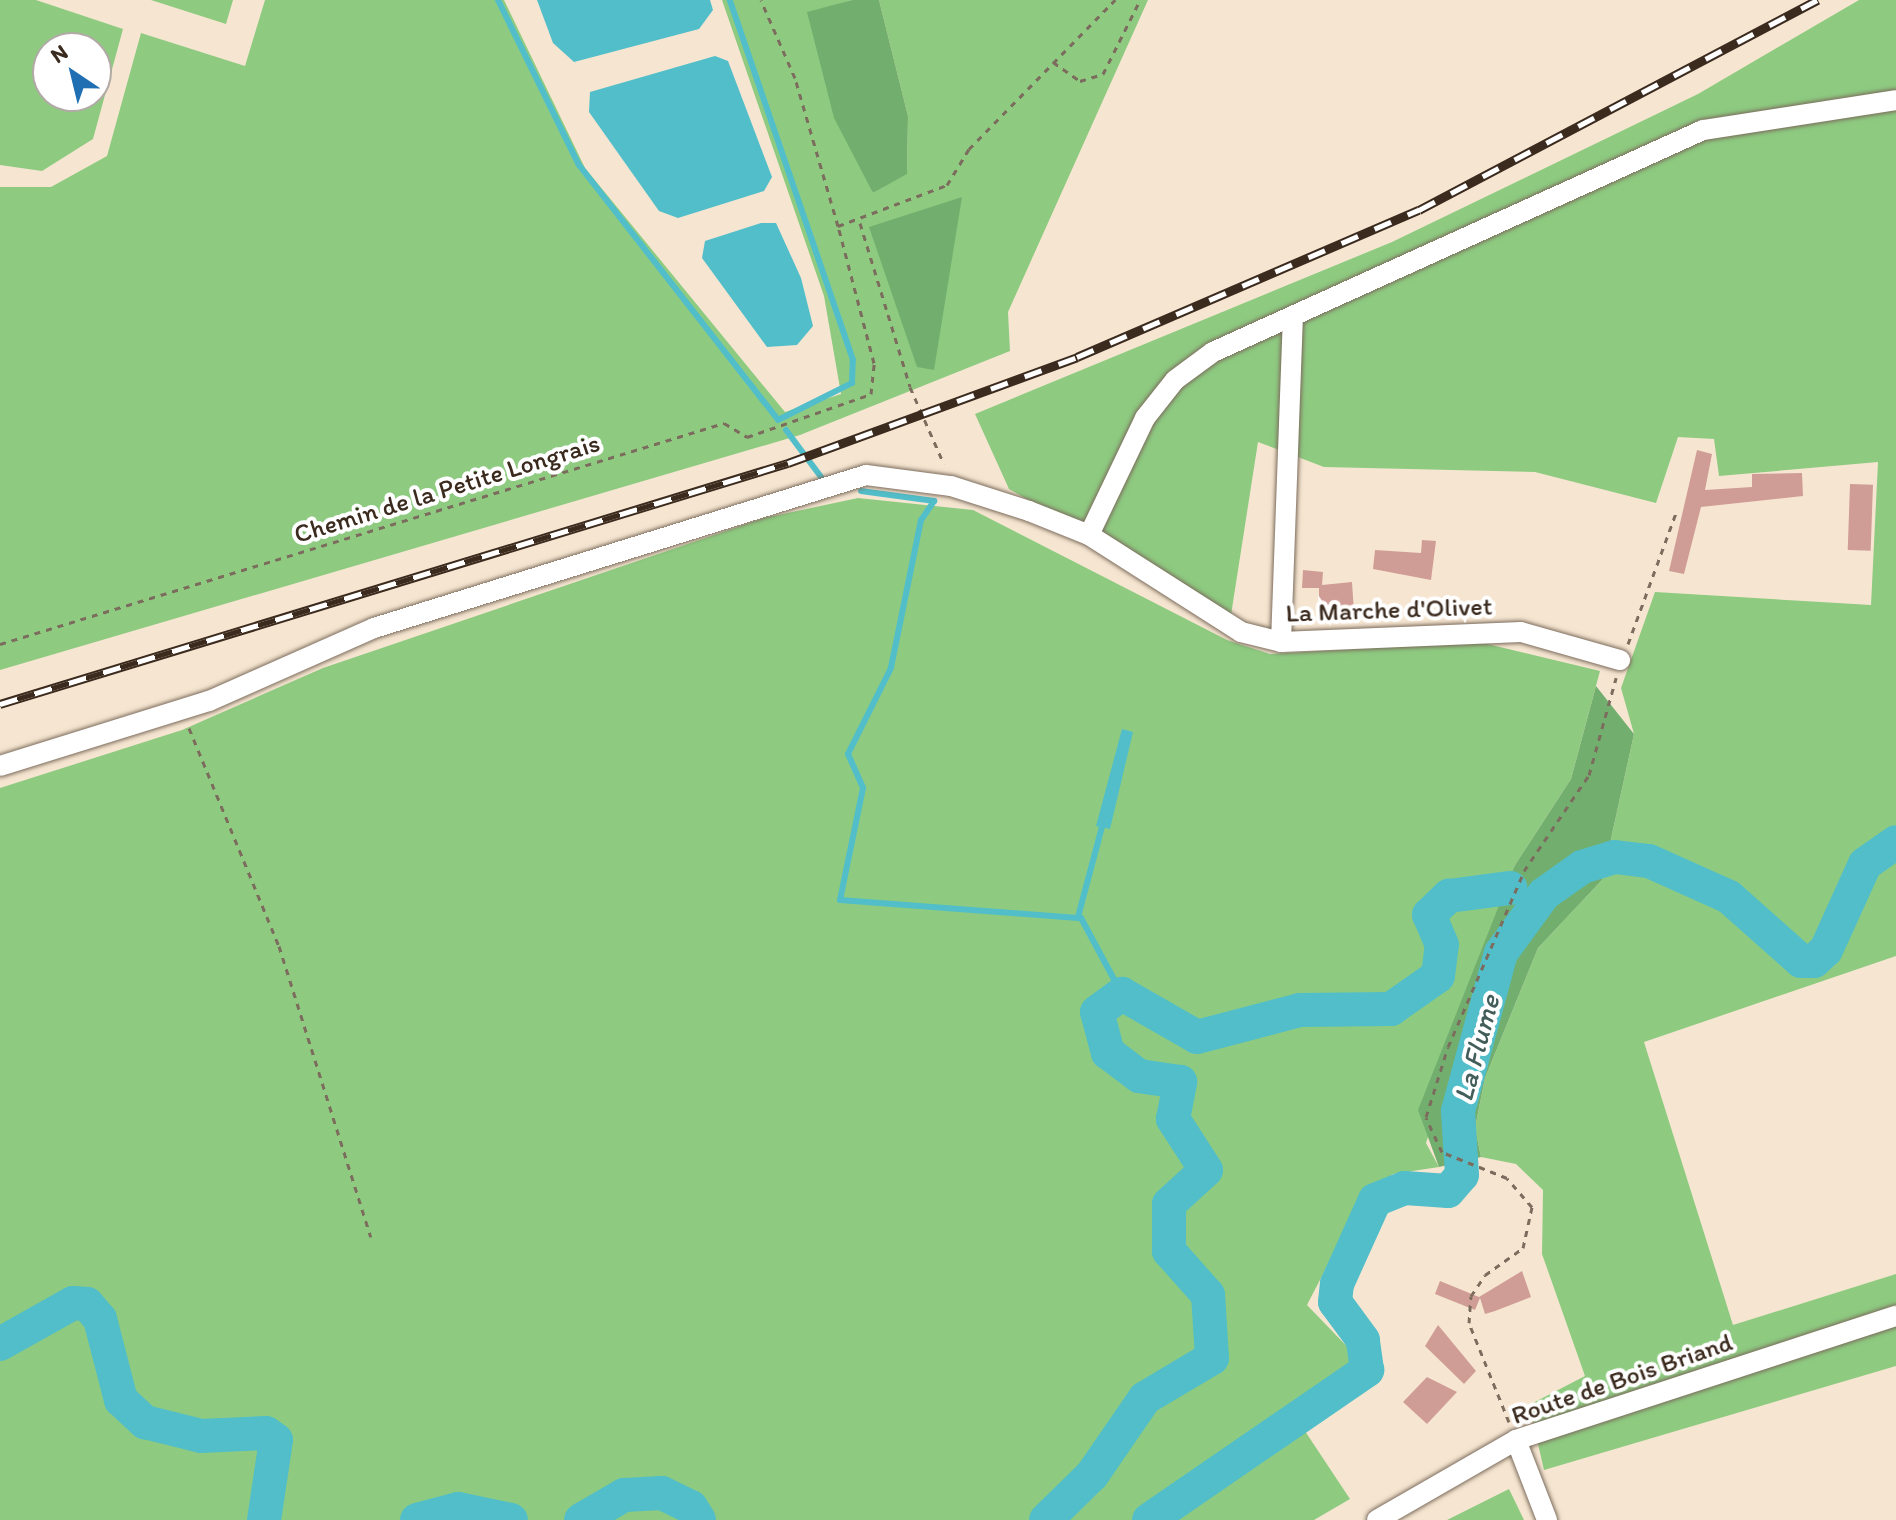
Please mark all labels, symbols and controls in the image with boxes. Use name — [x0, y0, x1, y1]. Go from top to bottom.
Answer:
north arrow — [32, 32, 112, 112]
text: N — [45, 38, 73, 69]
street label: Chemin de la Petite Longrais — [291, 428, 603, 550]
street label: La Marche d'Olivet — [1285, 591, 1493, 629]
water label: La Flume — [1446, 991, 1506, 1105]
street label: Route de Bois Briand — [1507, 1326, 1737, 1432]

